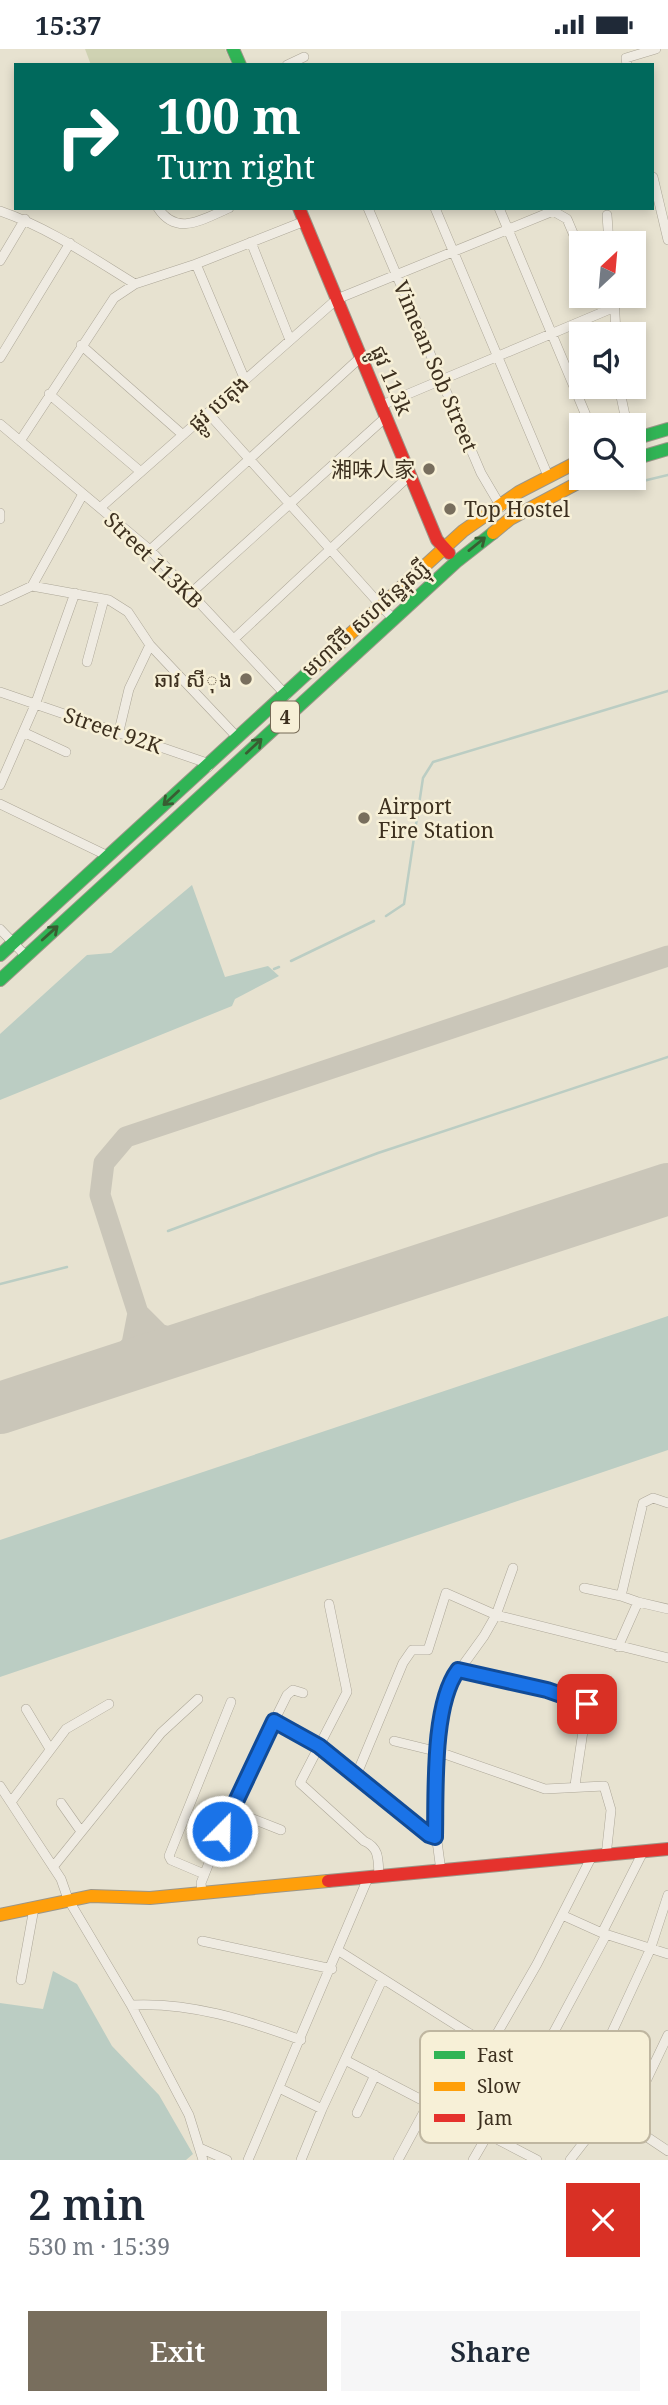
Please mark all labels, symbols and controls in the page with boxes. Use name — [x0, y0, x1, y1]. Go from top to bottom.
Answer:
text: 15:37 — [35, 7, 102, 43]
text: 100 m — [157, 82, 301, 148]
icon: right — [42, 91, 133, 182]
text: Turn right — [157, 145, 315, 188]
north arrow — [569, 231, 646, 308]
map controls — [569, 231, 646, 490]
street label: Vimean Sob Street — [387, 276, 485, 456]
button: sound — [569, 322, 646, 399]
street label: ផ្លូវ 113k — [359, 341, 419, 422]
street label: ផ្លូវ បេតុង — [182, 369, 258, 442]
button: search — [569, 413, 646, 490]
place label: 湘味人家 — [331, 455, 415, 483]
marker: 湘味人家 — [421, 461, 437, 477]
place label: Top Hostel — [464, 495, 570, 523]
marker: Top Hostel — [442, 501, 458, 517]
street label: Street 113KB — [98, 506, 210, 614]
one-way arrow — [467, 536, 485, 552]
street label: មហាវិថី សហព័ន្ធរុស្ស៊ី — [295, 553, 438, 687]
place label: ឆាវ សីុង — [154, 665, 232, 694]
marker: ឆាវ សីុង — [238, 671, 254, 687]
street label: Street 92K — [60, 700, 166, 760]
road number: 4 — [271, 701, 299, 733]
one-way arrow — [245, 738, 262, 755]
one-way arrow — [162, 790, 180, 806]
place label: Airport Fire Station — [378, 792, 494, 844]
marker: Airport Fire Station — [356, 810, 372, 826]
one-way arrow — [41, 925, 58, 942]
pin — [557, 1674, 617, 1734]
icon: arrive — [568, 1685, 606, 1723]
position arrow — [185, 1794, 259, 1868]
legend — [420, 2031, 650, 2143]
text: Fast — [477, 2042, 514, 2068]
text: Slow — [477, 2073, 521, 2099]
text: Jam — [476, 2105, 512, 2131]
text: 2 min — [28, 2175, 145, 2232]
button: close — [566, 2183, 640, 2257]
text: 530 m · 15:39 — [28, 2230, 170, 2262]
button: Exit — [28, 2311, 327, 2391]
button: Share — [341, 2311, 640, 2391]

